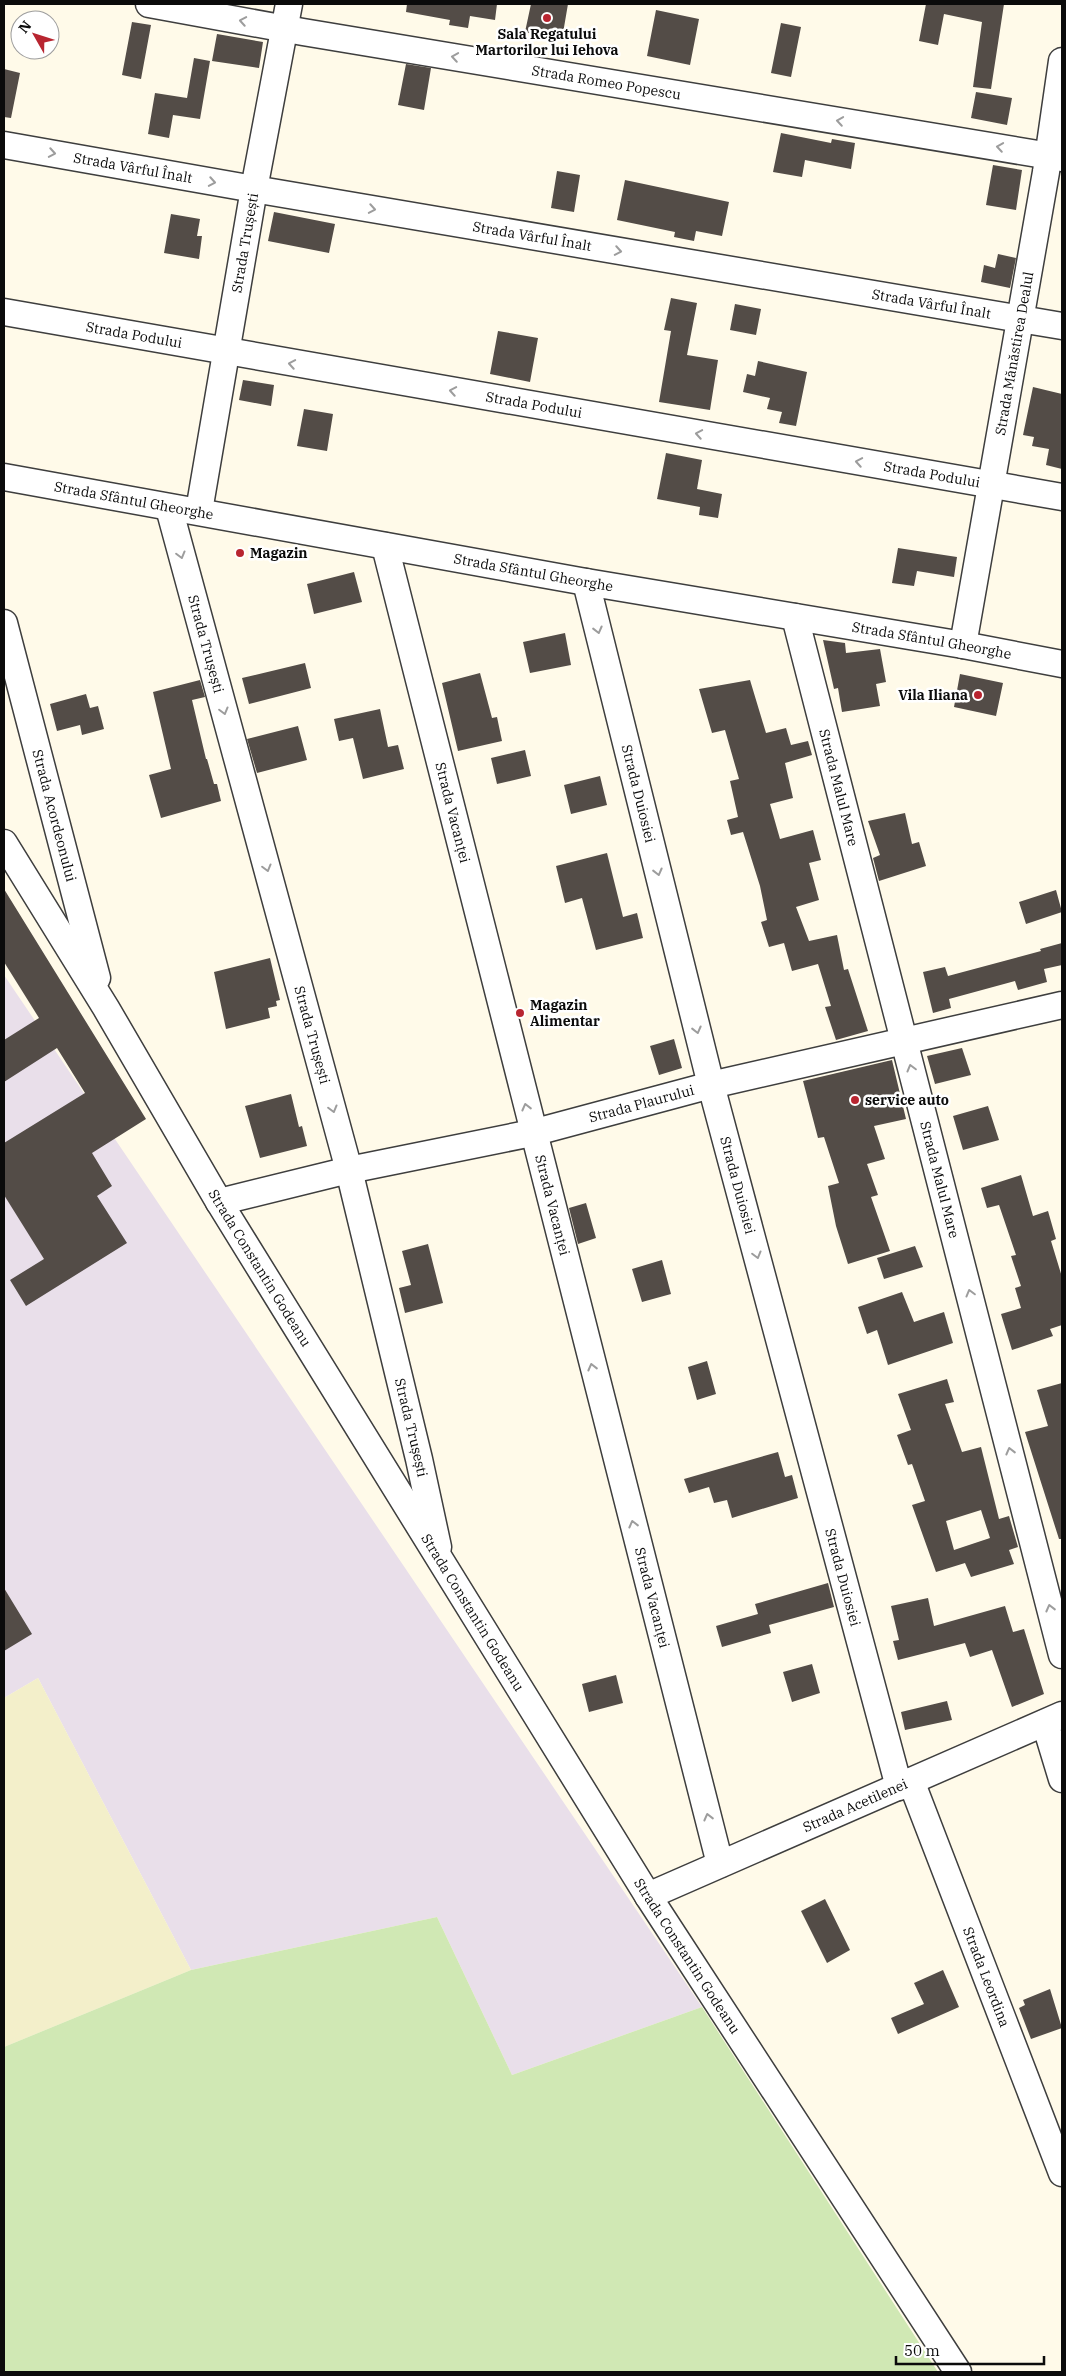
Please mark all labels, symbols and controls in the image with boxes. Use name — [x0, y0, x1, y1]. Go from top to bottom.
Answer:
north arrow — [10, 10, 60, 60]
marker: Sala Regatului Martorilor lui Iehova — [541, 12, 553, 24]
one-way arrow — [239, 16, 247, 26]
text: N — [14, 17, 35, 37]
place label: Sala Regatului Martorilor lui Iehova — [475, 25, 619, 59]
one-way arrow — [451, 52, 459, 62]
street label: Strada Romeo Popescu — [530, 61, 683, 104]
one-way arrow — [835, 116, 844, 126]
one-way arrow — [996, 143, 1004, 153]
one-way arrow — [47, 148, 56, 158]
street label: Strada Vârful Înalt — [72, 148, 194, 187]
one-way arrow — [207, 176, 216, 186]
street label: Strada Trușești — [227, 192, 262, 294]
one-way arrow — [368, 204, 376, 214]
street label: Strada Vârful Înalt — [471, 217, 593, 255]
one-way arrow — [614, 245, 623, 255]
street label: Strada Mănăstirea Dealul — [991, 270, 1037, 437]
street label: Strada Vârful Înalt — [871, 285, 992, 323]
street label: Strada Podului — [84, 317, 184, 352]
one-way arrow — [288, 359, 297, 369]
one-way arrow — [448, 387, 457, 397]
street label: Strada Podului — [484, 387, 584, 422]
one-way arrow — [695, 430, 703, 440]
one-way arrow — [855, 457, 863, 467]
street label: Strada Podului — [882, 457, 981, 492]
street label: Strada Sfântul Gheorghe — [53, 477, 215, 524]
place label: Magazin — [250, 544, 308, 562]
marker: Magazin — [234, 547, 246, 559]
street label: Strada Sfântul Gheorghe — [452, 549, 614, 595]
one-way arrow — [176, 550, 186, 558]
street label: Strada Trușești — [184, 593, 228, 695]
street label: Strada Sfântul Gheorghe — [851, 618, 1013, 663]
one-way arrow — [592, 625, 603, 634]
place label: Vila Iliana — [898, 686, 968, 704]
marker: Vila Iliana — [972, 689, 984, 701]
one-way arrow — [218, 707, 229, 716]
street label: Strada Malul Mare — [815, 727, 863, 848]
street label: Strada Duiosiei — [618, 743, 659, 845]
street label: Strada Acordeonului — [28, 747, 80, 884]
street label: Strada Vacanței — [431, 760, 474, 865]
one-way arrow — [261, 864, 272, 873]
one-way arrow — [652, 868, 663, 877]
street label: Strada Trușești — [290, 984, 334, 1086]
place label: Magazin Alimentar — [530, 996, 600, 1030]
marker: Magazin Alimentar — [514, 1007, 526, 1019]
one-way arrow — [692, 1025, 702, 1033]
one-way arrow — [906, 1064, 917, 1073]
street label: Strada Plaurului — [587, 1081, 696, 1126]
place label: service auto — [865, 1091, 949, 1109]
marker: service auto — [849, 1094, 861, 1106]
one-way arrow — [521, 1103, 532, 1112]
one-way arrow — [327, 1105, 337, 1113]
street label: Strada Malul Mare — [916, 1119, 963, 1240]
street label: Strada Duiosiei — [716, 1134, 760, 1236]
street label: Strada Vacanței — [531, 1153, 574, 1257]
street label: Strada Constantin Godeanu — [204, 1186, 315, 1350]
one-way arrow — [751, 1250, 761, 1258]
one-way arrow — [965, 1289, 976, 1298]
one-way arrow — [588, 1363, 598, 1371]
street label: Strada Trușești — [391, 1376, 432, 1479]
one-way arrow — [1005, 1446, 1016, 1455]
one-way arrow — [628, 1520, 639, 1529]
street label: Strada Duiosiei — [821, 1526, 865, 1628]
street label: Strada Constantin Godeanu — [417, 1530, 528, 1695]
street label: Strada Vacanței — [631, 1545, 674, 1650]
one-way arrow — [1045, 1604, 1056, 1613]
street label: Strada Acetilenei — [800, 1775, 910, 1836]
one-way arrow — [703, 1813, 714, 1822]
street label: Strada Constantin Godeanu — [630, 1875, 744, 2037]
street label: Strada Leordina — [959, 1924, 1014, 2030]
scale bar — [896, 2334, 1044, 2366]
text: 50 m — [904, 2341, 940, 2360]

